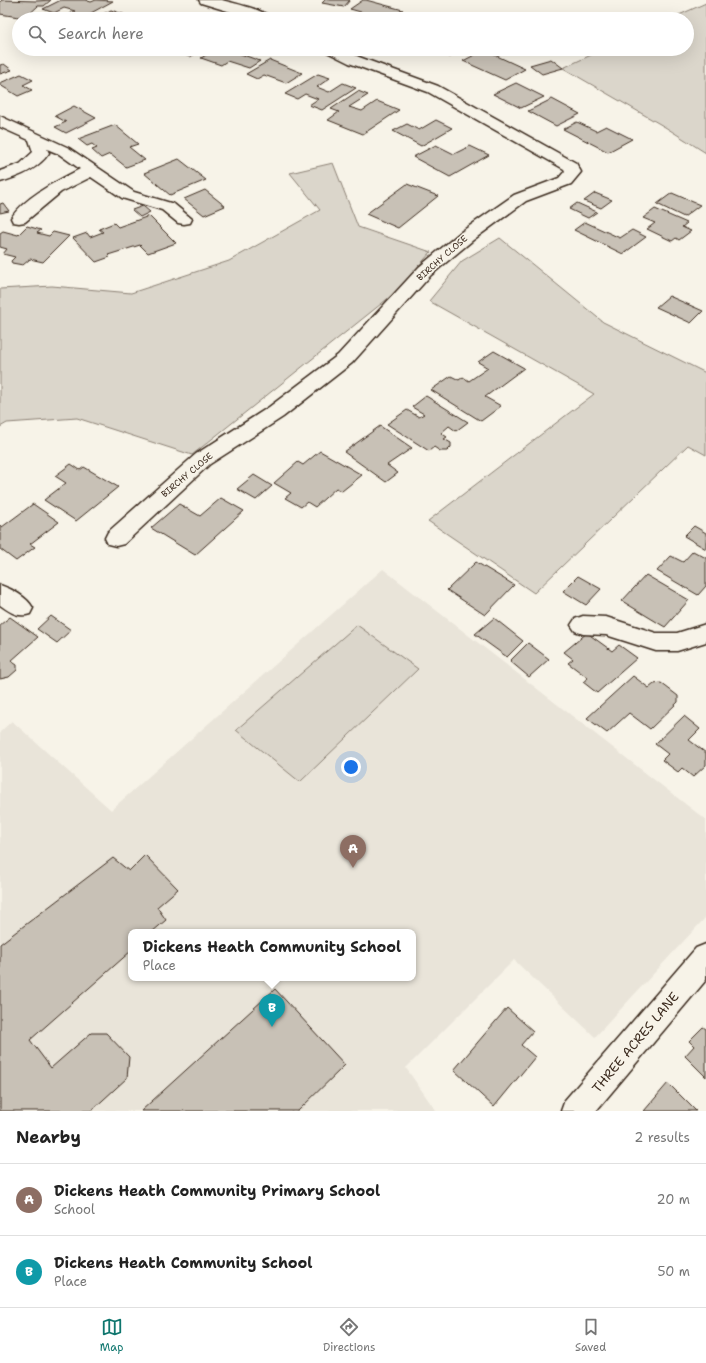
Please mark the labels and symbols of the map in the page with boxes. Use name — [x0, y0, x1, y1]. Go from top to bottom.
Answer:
street label: BIRCHY CLOSE — [414, 232, 470, 283]
street label: BIRCHY CLOSE — [159, 450, 216, 500]
your location — [341, 757, 361, 777]
pin: A — [340, 835, 366, 868]
street label: THREE ACRES LANE — [588, 988, 683, 1096]
pin: B — [259, 994, 285, 1027]

